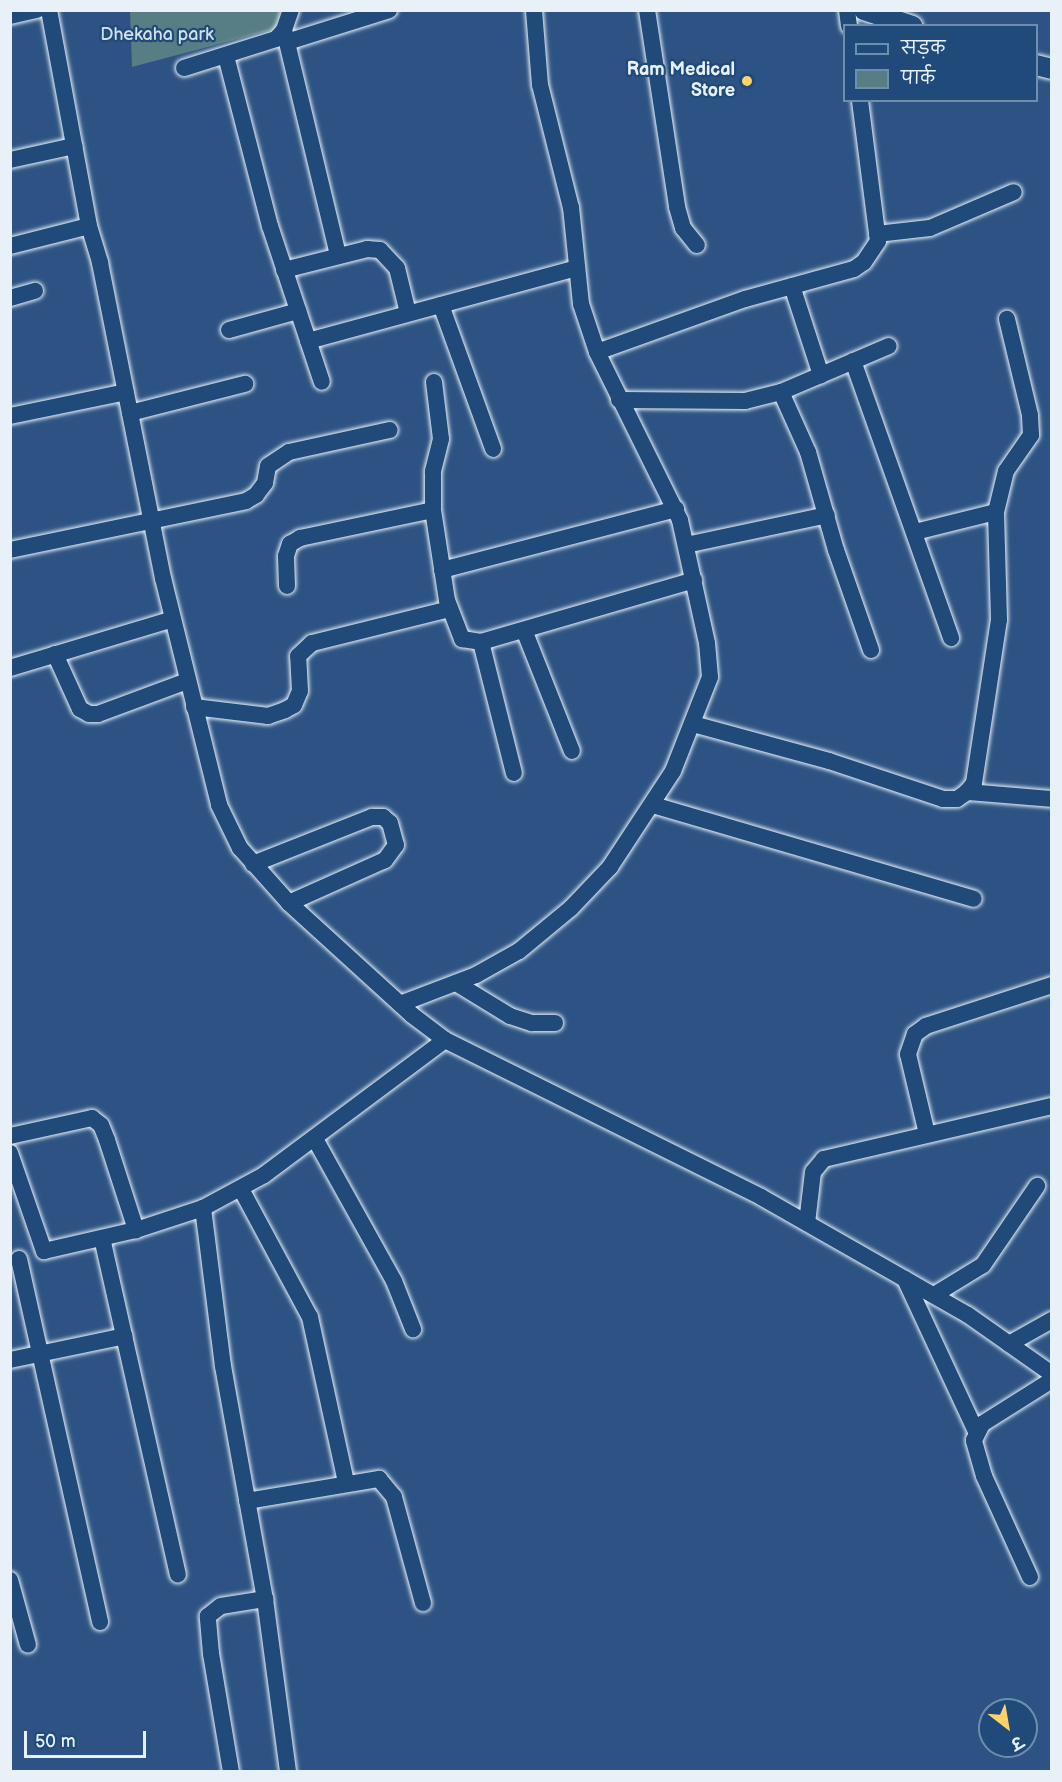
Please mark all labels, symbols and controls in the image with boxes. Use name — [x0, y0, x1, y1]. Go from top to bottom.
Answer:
park label: Dhekaha park — [100, 24, 214, 46]
legend — [843, 24, 1038, 102]
text: सड़क — [901, 38, 945, 59]
place label: Ram Medical Store — [627, 60, 735, 103]
text: पार्क — [901, 68, 935, 89]
marker: Ram Medical Store — [740, 74, 754, 88]
north arrow — [978, 1698, 1038, 1758]
scale bar — [27, 1719, 148, 1757]
text: 50 m — [35, 1731, 76, 1752]
text: उ — [1007, 1731, 1026, 1753]

